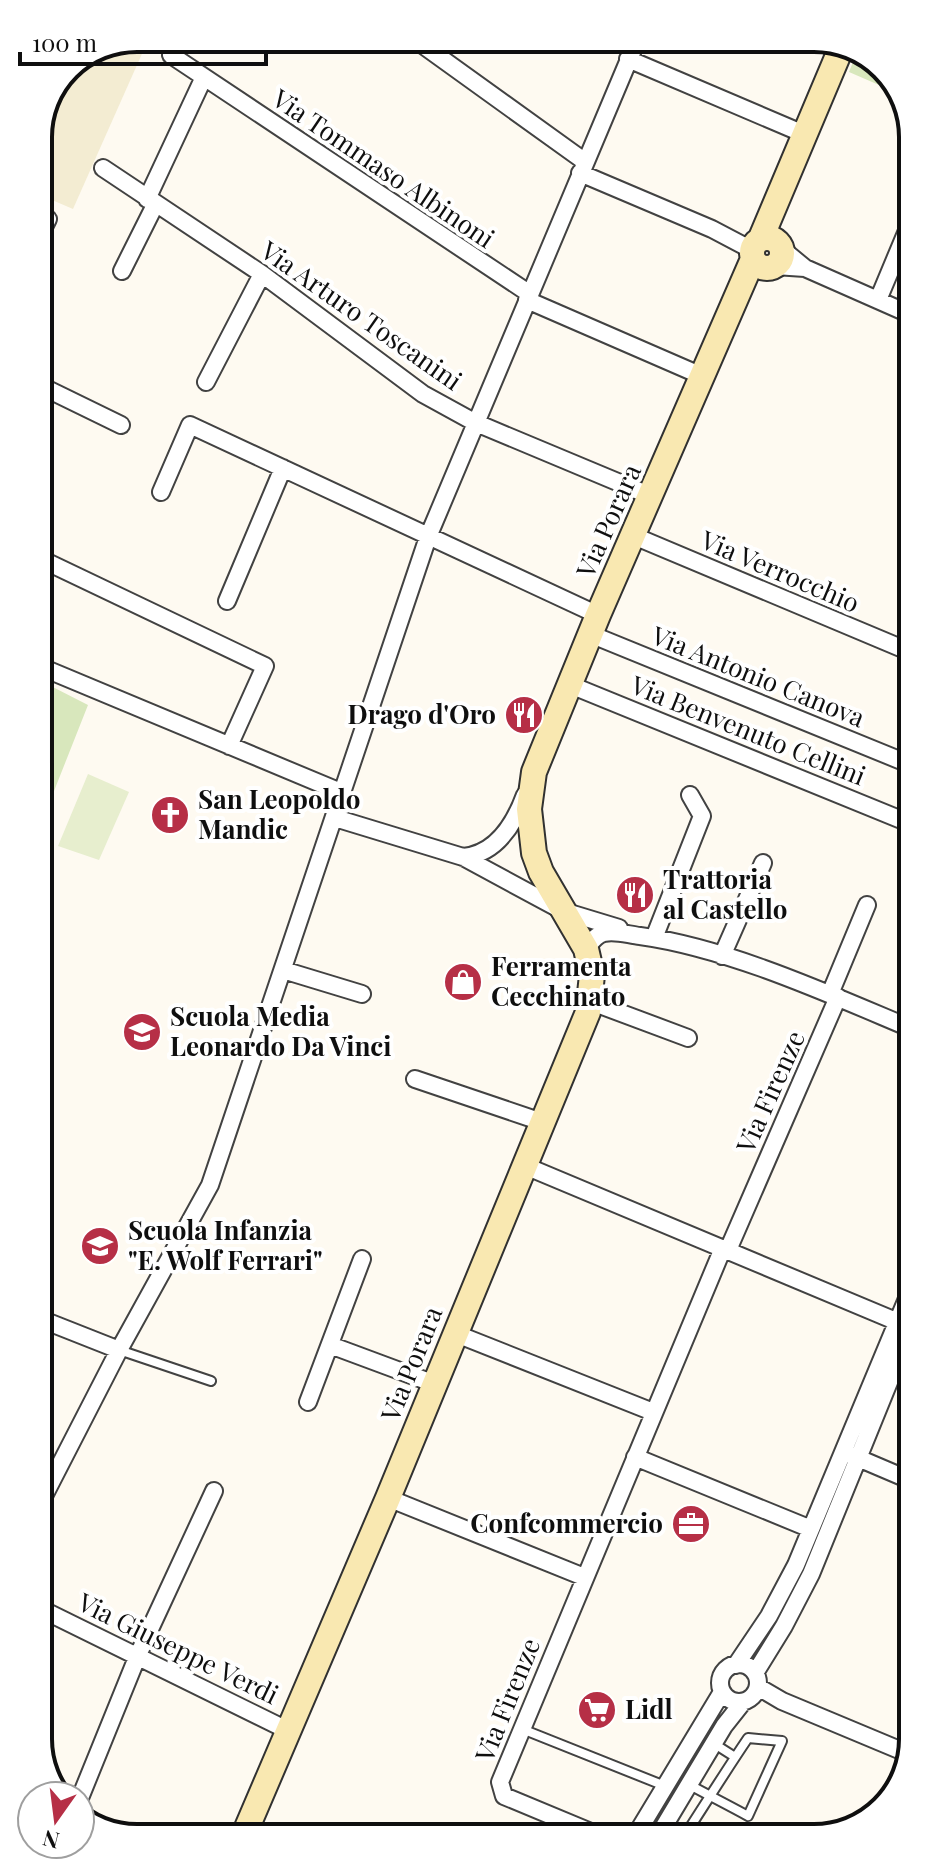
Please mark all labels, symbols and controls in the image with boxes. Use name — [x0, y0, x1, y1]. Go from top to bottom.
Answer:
scale bar — [20, 16, 266, 66]
text: 100 m — [32, 26, 97, 58]
street label: Via Tommaso Albinoni — [265, 80, 502, 255]
street label: Via Arturo Toscanini — [254, 232, 470, 397]
street label: Via Porara — [567, 458, 648, 584]
street label: Via Verrocchio — [695, 521, 865, 620]
street label: Via Antonio Canova — [646, 617, 870, 734]
street label: Via Benvenuto Cellini — [625, 666, 871, 793]
restaurant icon: Drago d'Oro — [503, 694, 545, 736]
place label: Drago d'Oro — [348, 696, 496, 731]
place label: San Leopoldo Mandic — [198, 781, 360, 846]
church icon: San Leopoldo Mandic — [149, 794, 191, 836]
place label: Trattoria al Castello — [663, 861, 787, 926]
restaurant icon: Trattoria al Castello — [614, 874, 656, 916]
place label: Ferramenta Cecchinato — [491, 948, 632, 1013]
shop icon: Ferramenta Cecchinato — [442, 961, 484, 1003]
place label: Scuola Media Leonardo Da Vinci — [170, 998, 391, 1063]
school or university icon: Scuola Media Leonardo Da Vinci — [121, 1011, 163, 1053]
street label: Via Firenze — [727, 1025, 812, 1159]
place label: Scuola Infanzia "E. Wolf Ferrari" — [128, 1212, 323, 1277]
school or university icon: Scuola Infanzia "E. Wolf Ferrari" — [79, 1225, 121, 1267]
street label: Via Porara — [371, 1301, 449, 1427]
office icon: Confcommercio — [670, 1503, 712, 1545]
place label: Confcommercio — [470, 1505, 663, 1540]
street label: Via Giuseppe Verdi — [72, 1584, 285, 1712]
street label: Via Firenze — [466, 1633, 547, 1767]
supermarket icon: Lidl — [576, 1689, 618, 1731]
place label: Lidl — [625, 1691, 673, 1726]
north arrow — [16, 1780, 96, 1860]
text: N — [39, 1824, 62, 1857]

